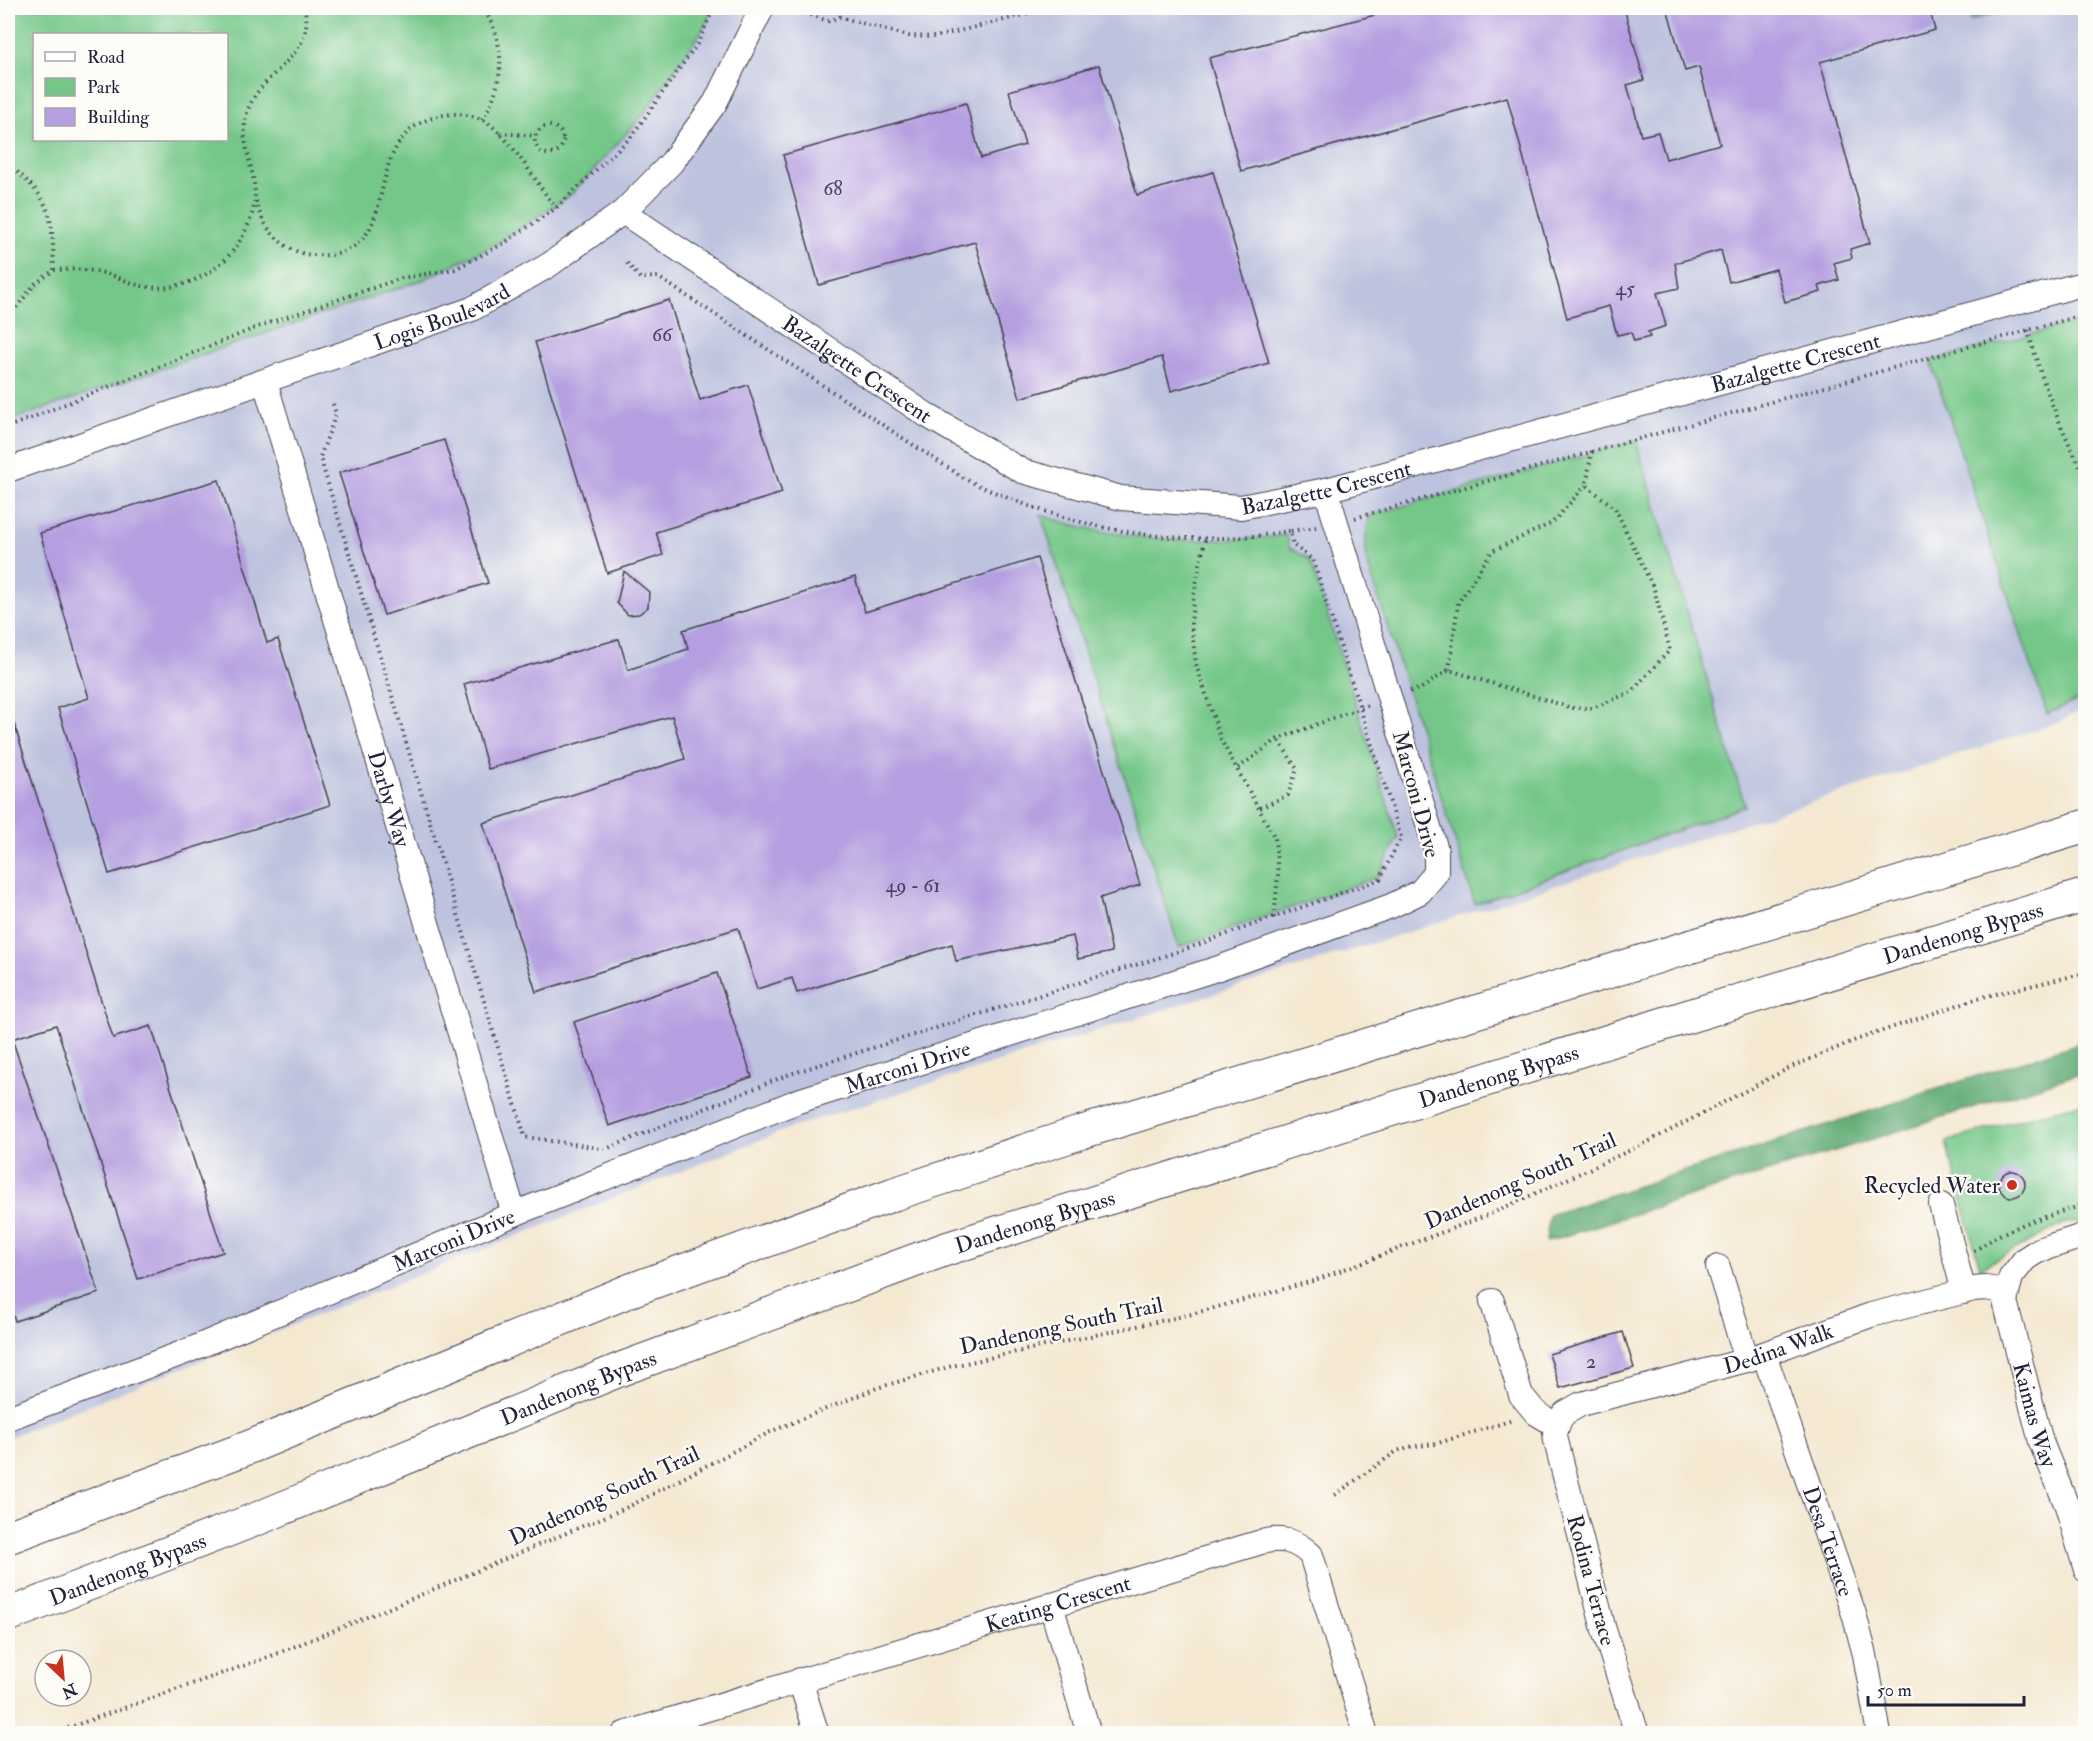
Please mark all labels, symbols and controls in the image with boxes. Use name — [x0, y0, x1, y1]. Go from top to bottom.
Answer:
legend — [33, 33, 228, 141]
text: Road — [87, 46, 125, 69]
text: Park — [87, 76, 120, 99]
text: Building — [87, 106, 150, 129]
house number: 68 — [823, 176, 843, 201]
house number: 45 — [1615, 276, 1635, 301]
street label: Logis Boulevard — [370, 277, 515, 357]
street label: Bazalgette Crescent — [777, 310, 937, 430]
house number: 66 — [652, 322, 673, 347]
street label: Bazalgette Crescent — [1708, 327, 1883, 400]
street label: Bazalgette Crescent — [1239, 454, 1414, 522]
street label: Marconi Drive — [1386, 728, 1446, 861]
street label: Darby Way — [361, 748, 416, 851]
house number: 49 - 61 — [885, 873, 941, 898]
street label: Dandenong Bypass — [1880, 896, 2047, 971]
street label: Marconi Drive — [841, 1035, 974, 1100]
street label: Dandenong Bypass — [1415, 1038, 1582, 1115]
street label: Dandenong South Trail — [1420, 1126, 1621, 1236]
place label: Recycled Water — [1864, 1172, 2001, 1200]
marker: Recycled Water — [2005, 1178, 2019, 1192]
street label: Dandenong Bypass — [952, 1184, 1119, 1260]
street label: Marconi Drive — [388, 1202, 519, 1278]
street label: Dandenong South Trail — [957, 1291, 1166, 1361]
street label: Dedina Walk — [1720, 1317, 1837, 1381]
street label: Dandenong Bypass — [496, 1344, 661, 1432]
house number: 2 — [1586, 1349, 1596, 1374]
street label: Kaimas Way — [2006, 1359, 2063, 1472]
street label: Dandenong South Trail — [505, 1439, 704, 1552]
street label: Desa Terrace — [1796, 1483, 1860, 1600]
street label: Rodina Terrace — [1560, 1512, 1622, 1649]
street label: Dandenong Bypass — [45, 1527, 210, 1613]
street label: Keating Crescent — [982, 1569, 1134, 1639]
north arrow — [33, 1648, 93, 1708]
scale bar — [1868, 1669, 2024, 1707]
text: N — [58, 1678, 81, 1703]
text: 50 m — [1877, 1679, 1912, 1702]

